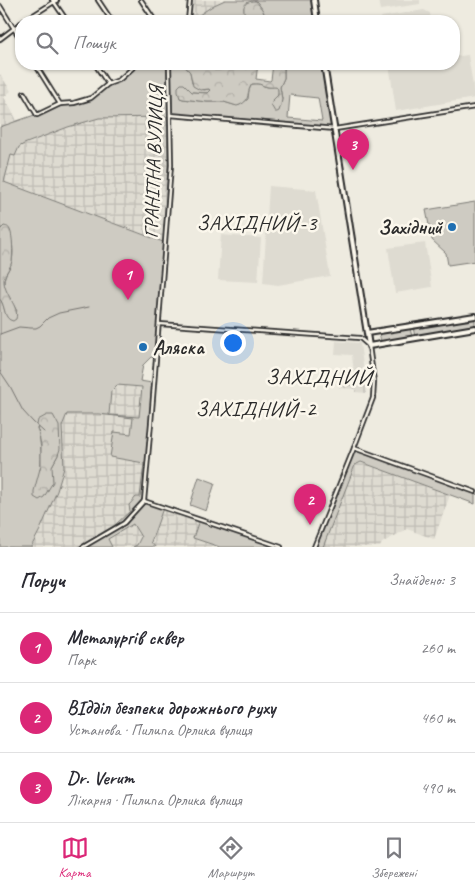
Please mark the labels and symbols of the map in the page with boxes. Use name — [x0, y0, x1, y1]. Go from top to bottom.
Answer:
street label: ГРАНІТНА ВУЛИЦЯ — [138, 82, 169, 239]
pin: 3 — [337, 129, 369, 170]
district label: ЗАХІДНИЙ-3 — [197, 210, 318, 236]
place label: Західний — [378, 215, 444, 240]
marker: Західний — [446, 221, 458, 233]
pin: 1 — [112, 259, 144, 300]
your location — [220, 330, 246, 356]
place label: Аляска — [153, 335, 205, 360]
marker: Аляска — [137, 341, 149, 353]
district label: ЗАХІДНИЙ — [265, 363, 376, 391]
district label: ЗАХІДНИЙ-2 — [196, 396, 317, 422]
pin: 2 — [294, 484, 326, 525]

